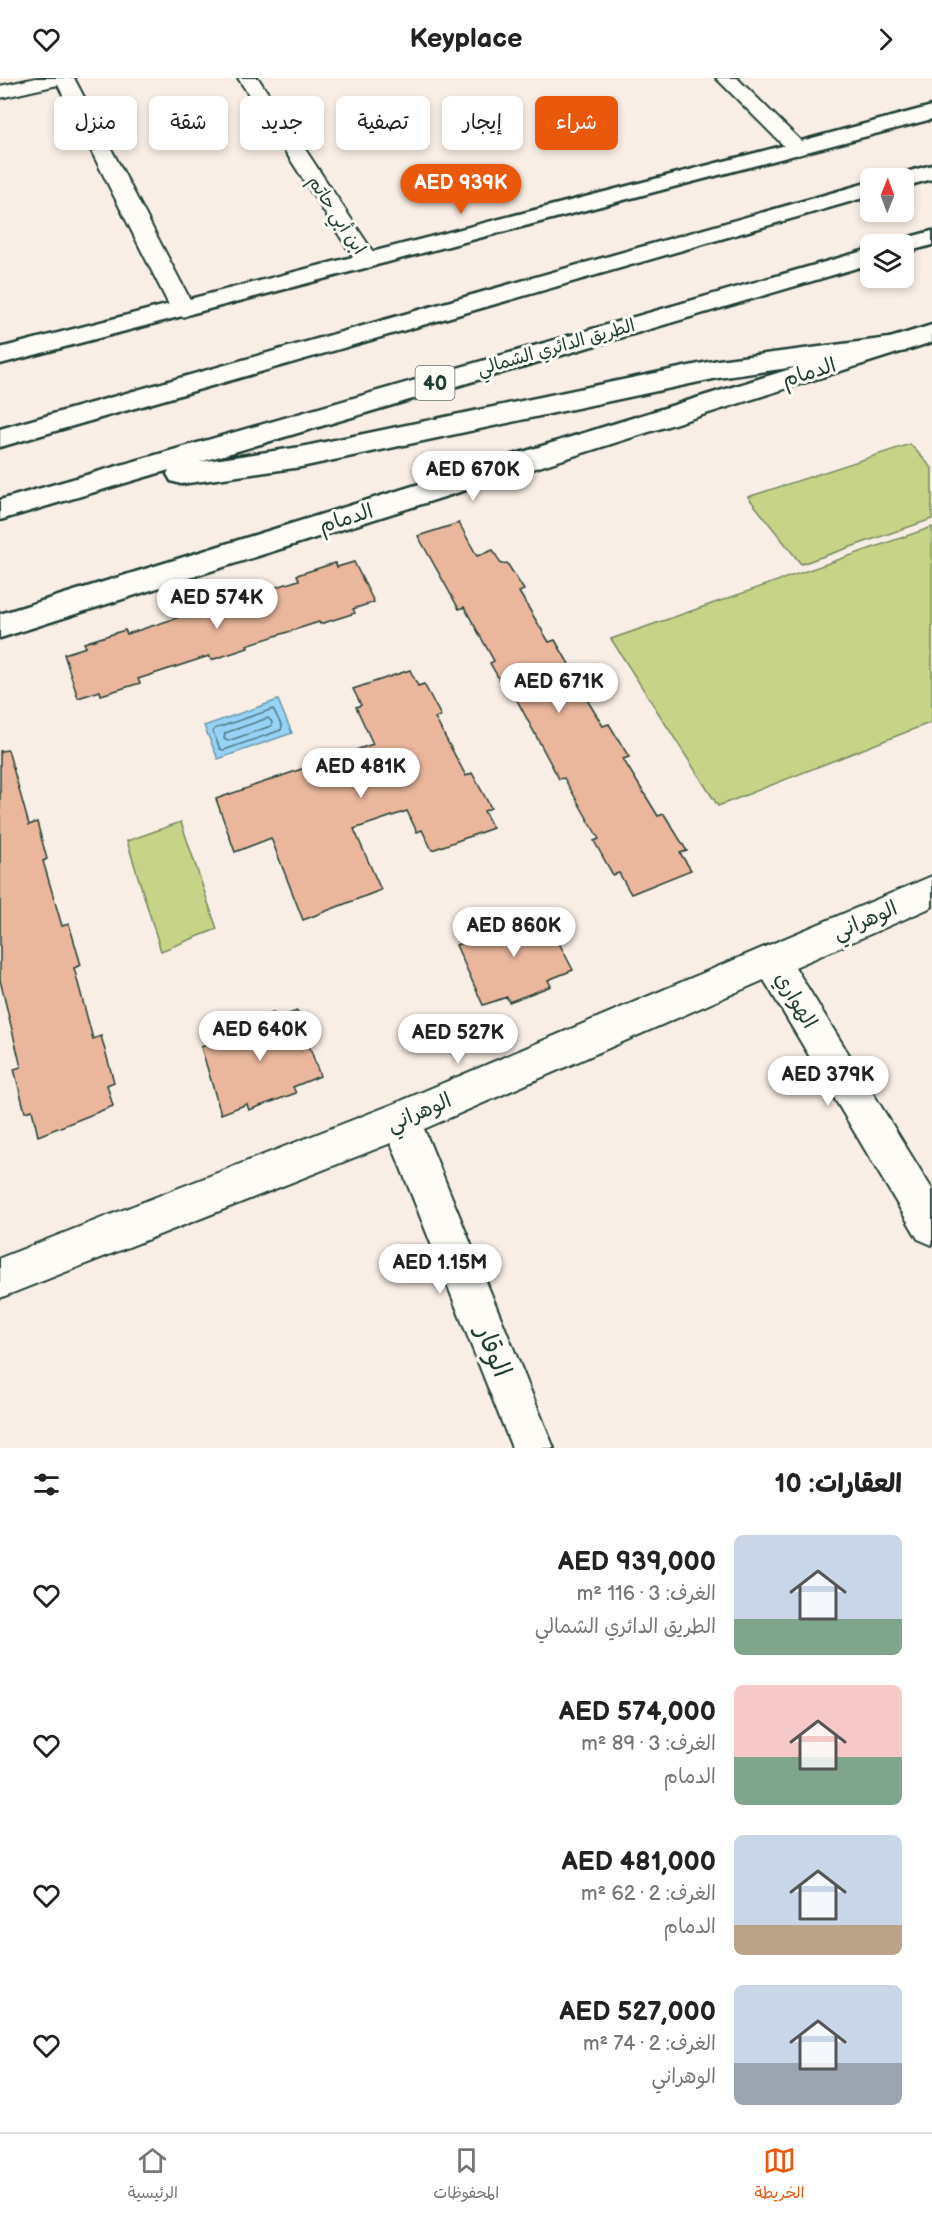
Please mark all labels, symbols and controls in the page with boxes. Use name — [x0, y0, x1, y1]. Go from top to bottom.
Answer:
icon: heart — [30, 23, 63, 56]
text: Keyplace — [409, 23, 523, 55]
icon: forward — [869, 23, 902, 56]
chip: منزل — [54, 96, 137, 150]
chip: شقة — [149, 96, 228, 150]
chip: جديد — [240, 96, 324, 150]
chip: تصفية — [336, 96, 430, 150]
chip: إيجار — [442, 96, 523, 150]
chip: شراء — [535, 96, 618, 150]
pin: AED 939K — [399, 164, 523, 215]
north arrow — [860, 168, 914, 222]
map controls — [860, 168, 914, 288]
text: AED 939K — [414, 171, 508, 195]
street label: ابن أبي حاتم — [299, 172, 370, 261]
button: layers — [860, 234, 914, 288]
street label: الطريق الدائري الشمالي — [475, 315, 639, 385]
street label: الدمام — [779, 352, 840, 395]
road number: 40 — [416, 366, 454, 400]
pin: AED 670K — [411, 451, 535, 502]
text: AED 670K — [426, 458, 520, 482]
street label: الدمام — [316, 498, 377, 541]
pin: AED 574K — [155, 579, 279, 630]
text: AED 574K — [171, 586, 263, 610]
pin: AED 671K — [497, 663, 621, 714]
text: AED 671K — [514, 670, 604, 694]
pin: AED 481K — [299, 748, 423, 799]
text: AED 481K — [316, 755, 406, 779]
street label: الوهراني — [829, 896, 904, 951]
pin: AED 860K — [452, 907, 576, 958]
text: AED 860K — [467, 914, 561, 938]
street label: الهواري — [767, 967, 822, 1034]
pin: AED 640K — [198, 1011, 322, 1062]
pin: AED 527K — [396, 1014, 520, 1065]
text: AED 640K — [213, 1018, 307, 1042]
text: AED 527K — [412, 1021, 504, 1045]
pin: AED 379K — [766, 1056, 890, 1107]
text: AED 379K — [782, 1063, 874, 1087]
street label: الوهراني — [383, 1088, 458, 1143]
pin: AED 1.15M — [371, 1244, 509, 1295]
text: AED 1.15M — [393, 1251, 487, 1275]
street label: الوقار — [468, 1319, 517, 1382]
icon: filters — [30, 1468, 63, 1501]
text: العقارات: 10 — [774, 1469, 902, 1500]
text: AED 939,000 — [558, 1547, 716, 1578]
icon: home — [782, 1559, 854, 1631]
icon: heart — [30, 1579, 63, 1612]
text: الغرف: 3 · 116 m² — [577, 1582, 716, 1606]
text: الطريق الدائري الشمالي — [535, 1615, 716, 1639]
text: AED 574,000 — [559, 1697, 716, 1728]
icon: home — [782, 1709, 854, 1781]
icon: heart — [30, 1729, 63, 1762]
text: الغرف: 3 · 89 m² — [581, 1732, 716, 1756]
text: الدمام — [664, 1765, 716, 1789]
text: AED 481,000 — [562, 1847, 716, 1878]
icon: home — [782, 1859, 854, 1931]
icon: heart — [30, 1879, 63, 1912]
text: الغرف: 2 · 62 m² — [581, 1882, 716, 1906]
text: الدمام — [664, 1915, 716, 1939]
text: AED 527,000 — [559, 1997, 716, 2028]
icon: home — [782, 2009, 854, 2081]
icon: heart — [30, 2029, 63, 2062]
text: الغرف: 2 · 74 m² — [583, 2032, 716, 2056]
text: الوهراني — [652, 2065, 716, 2089]
tab: الرئيسية — [128, 2144, 178, 2207]
tab: المحفوظات — [433, 2144, 499, 2207]
tab: الخريطة — [754, 2144, 804, 2207]

